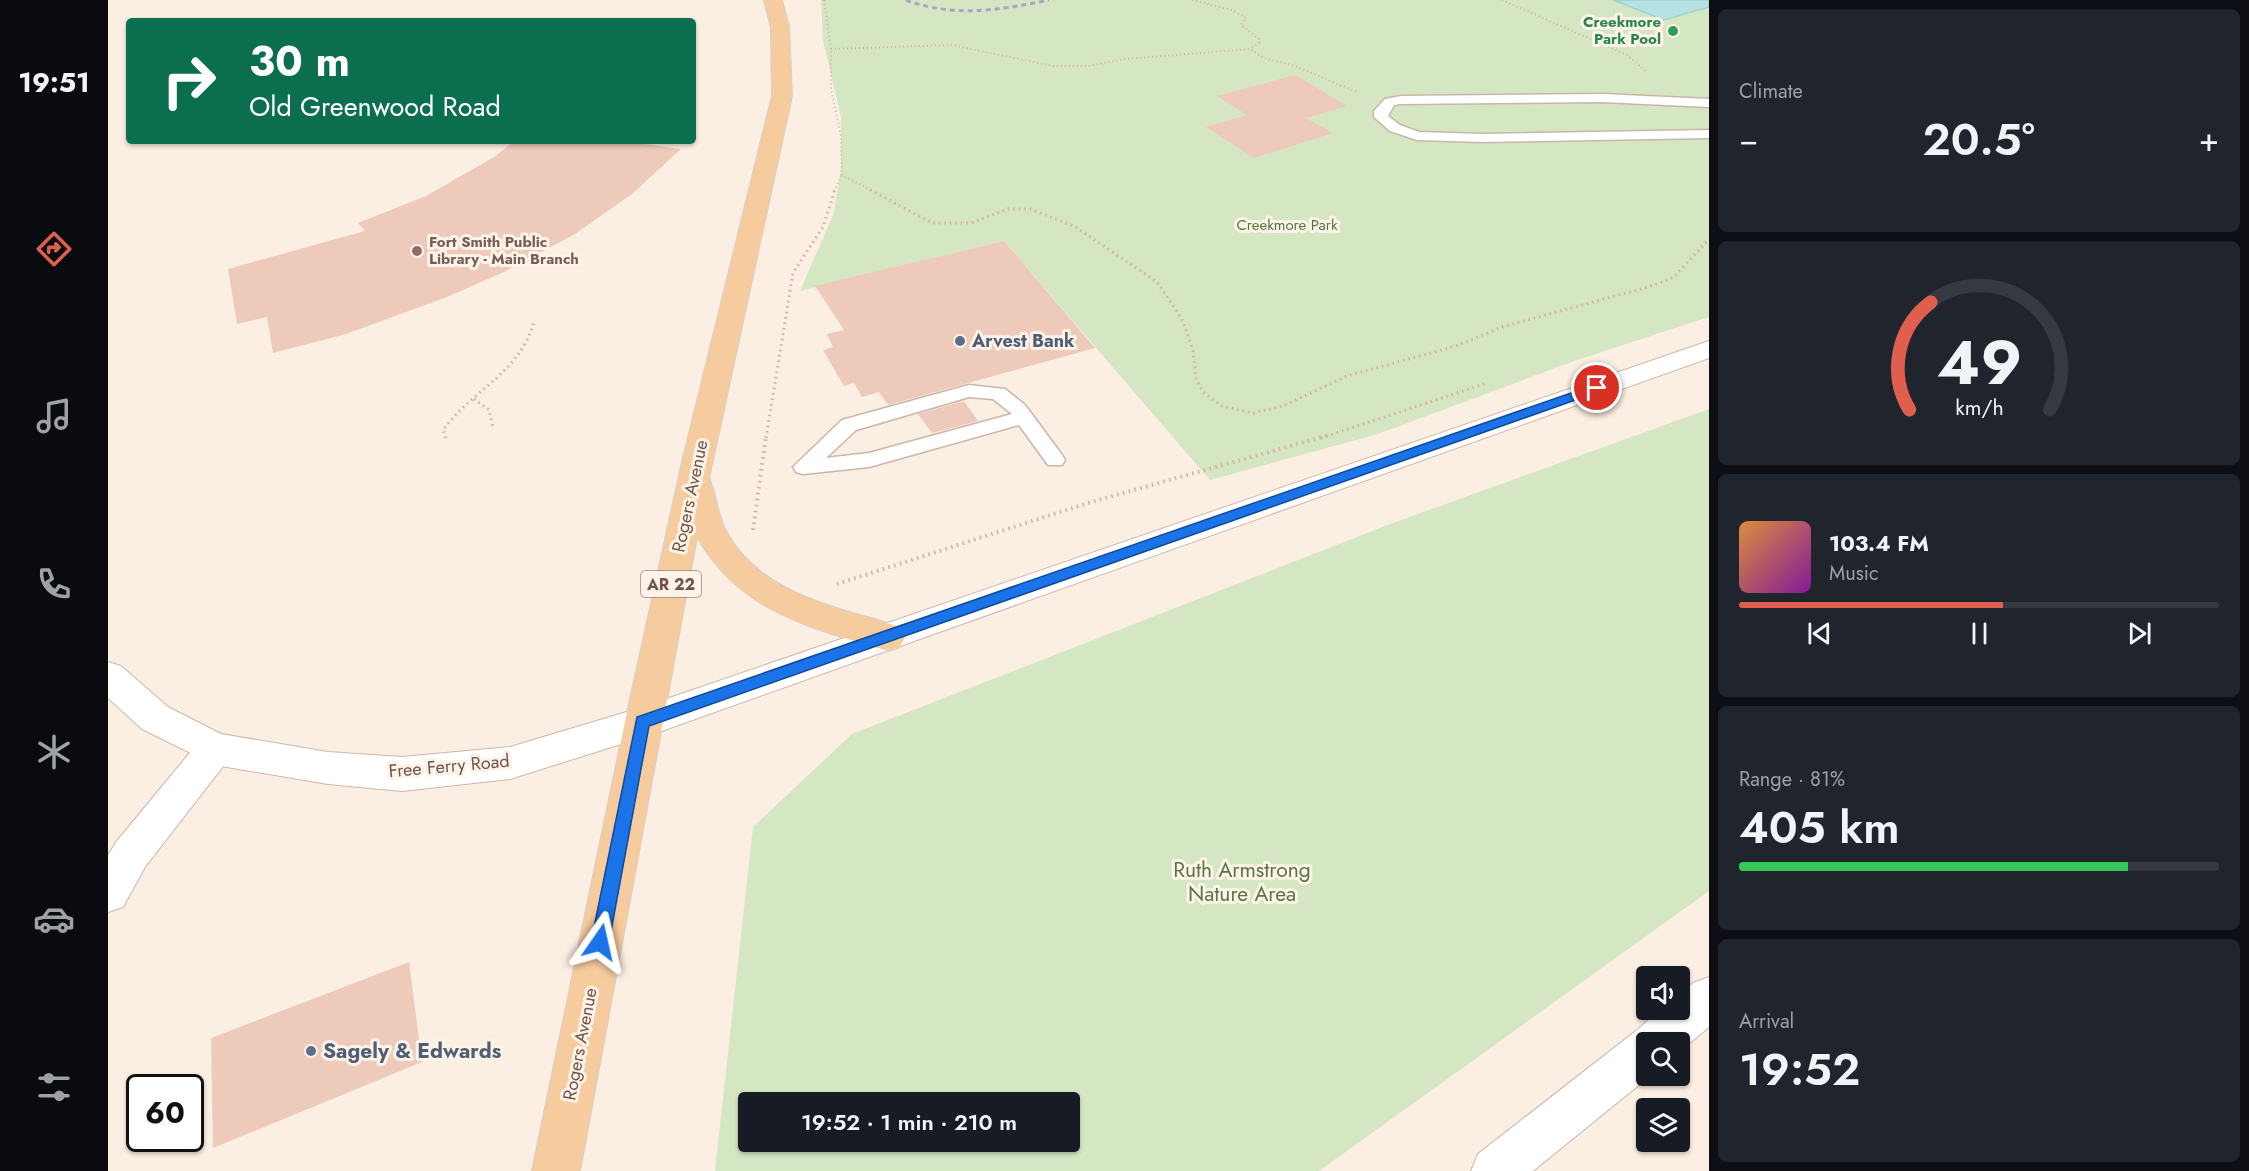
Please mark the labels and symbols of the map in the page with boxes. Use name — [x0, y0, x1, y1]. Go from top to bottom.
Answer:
place label: Creekmore Park Pool — [1583, 11, 1661, 50]
marker: Creekmore Park Pool — [1666, 24, 1680, 38]
park label: Creekmore Park — [1236, 214, 1338, 236]
place label: Fort Smith Public Library - Main Branch — [429, 231, 579, 270]
marker: Fort Smith Public Library - Main Branch — [410, 244, 424, 258]
place label: Arvest Bank — [971, 328, 1075, 354]
marker: Arvest Bank — [953, 334, 967, 348]
pin — [1571, 362, 1622, 413]
street label: Rogers Avenue — [665, 437, 715, 555]
road number: AR 22 — [641, 571, 701, 597]
street label: Free Ferry Road — [387, 748, 511, 784]
park label: Ruth Armstrong Nature Area — [1173, 855, 1311, 909]
position arrow — [568, 910, 632, 974]
street label: Rogers Avenue — [556, 985, 604, 1103]
place label: Sagely & Edwards — [323, 1036, 502, 1066]
marker: Sagely & Edwards — [304, 1044, 318, 1058]
speed limit sign: 60 — [126, 1074, 204, 1152]

